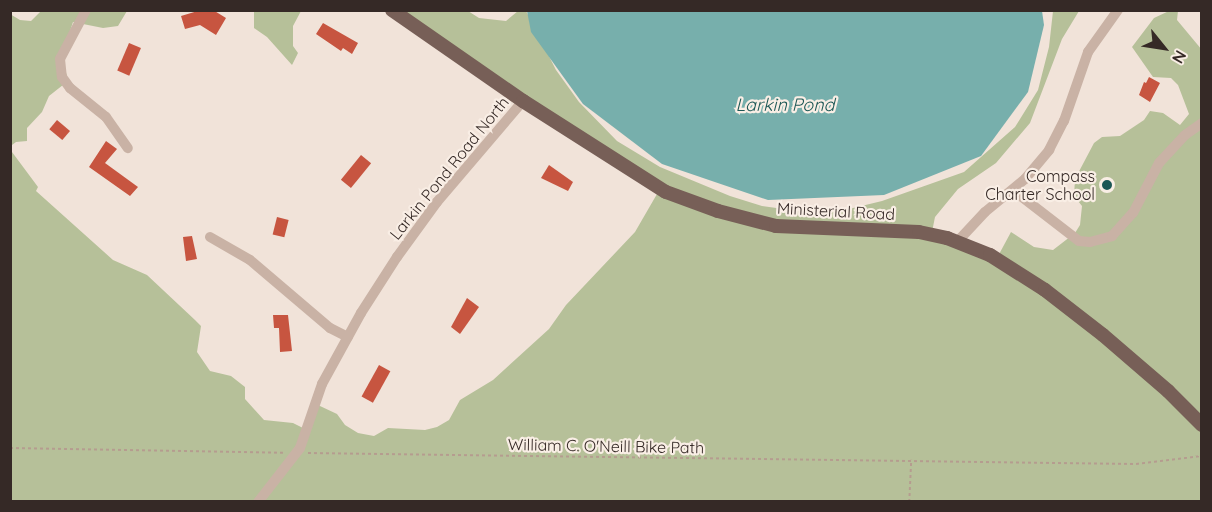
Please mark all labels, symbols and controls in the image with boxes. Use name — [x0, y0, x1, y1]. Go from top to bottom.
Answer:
north arrow — [1134, 18, 1194, 78]
text: N — [1168, 47, 1191, 67]
street label: Larkin Pond Road North — [385, 93, 513, 243]
water label: Larkin Pond — [736, 94, 834, 116]
place label: Compass Charter School — [985, 166, 1095, 204]
marker: Compass Charter School — [1100, 178, 1114, 192]
street label: Ministerial Road — [776, 198, 896, 224]
street label: William C. O'Neill Bike Path — [508, 435, 704, 457]

